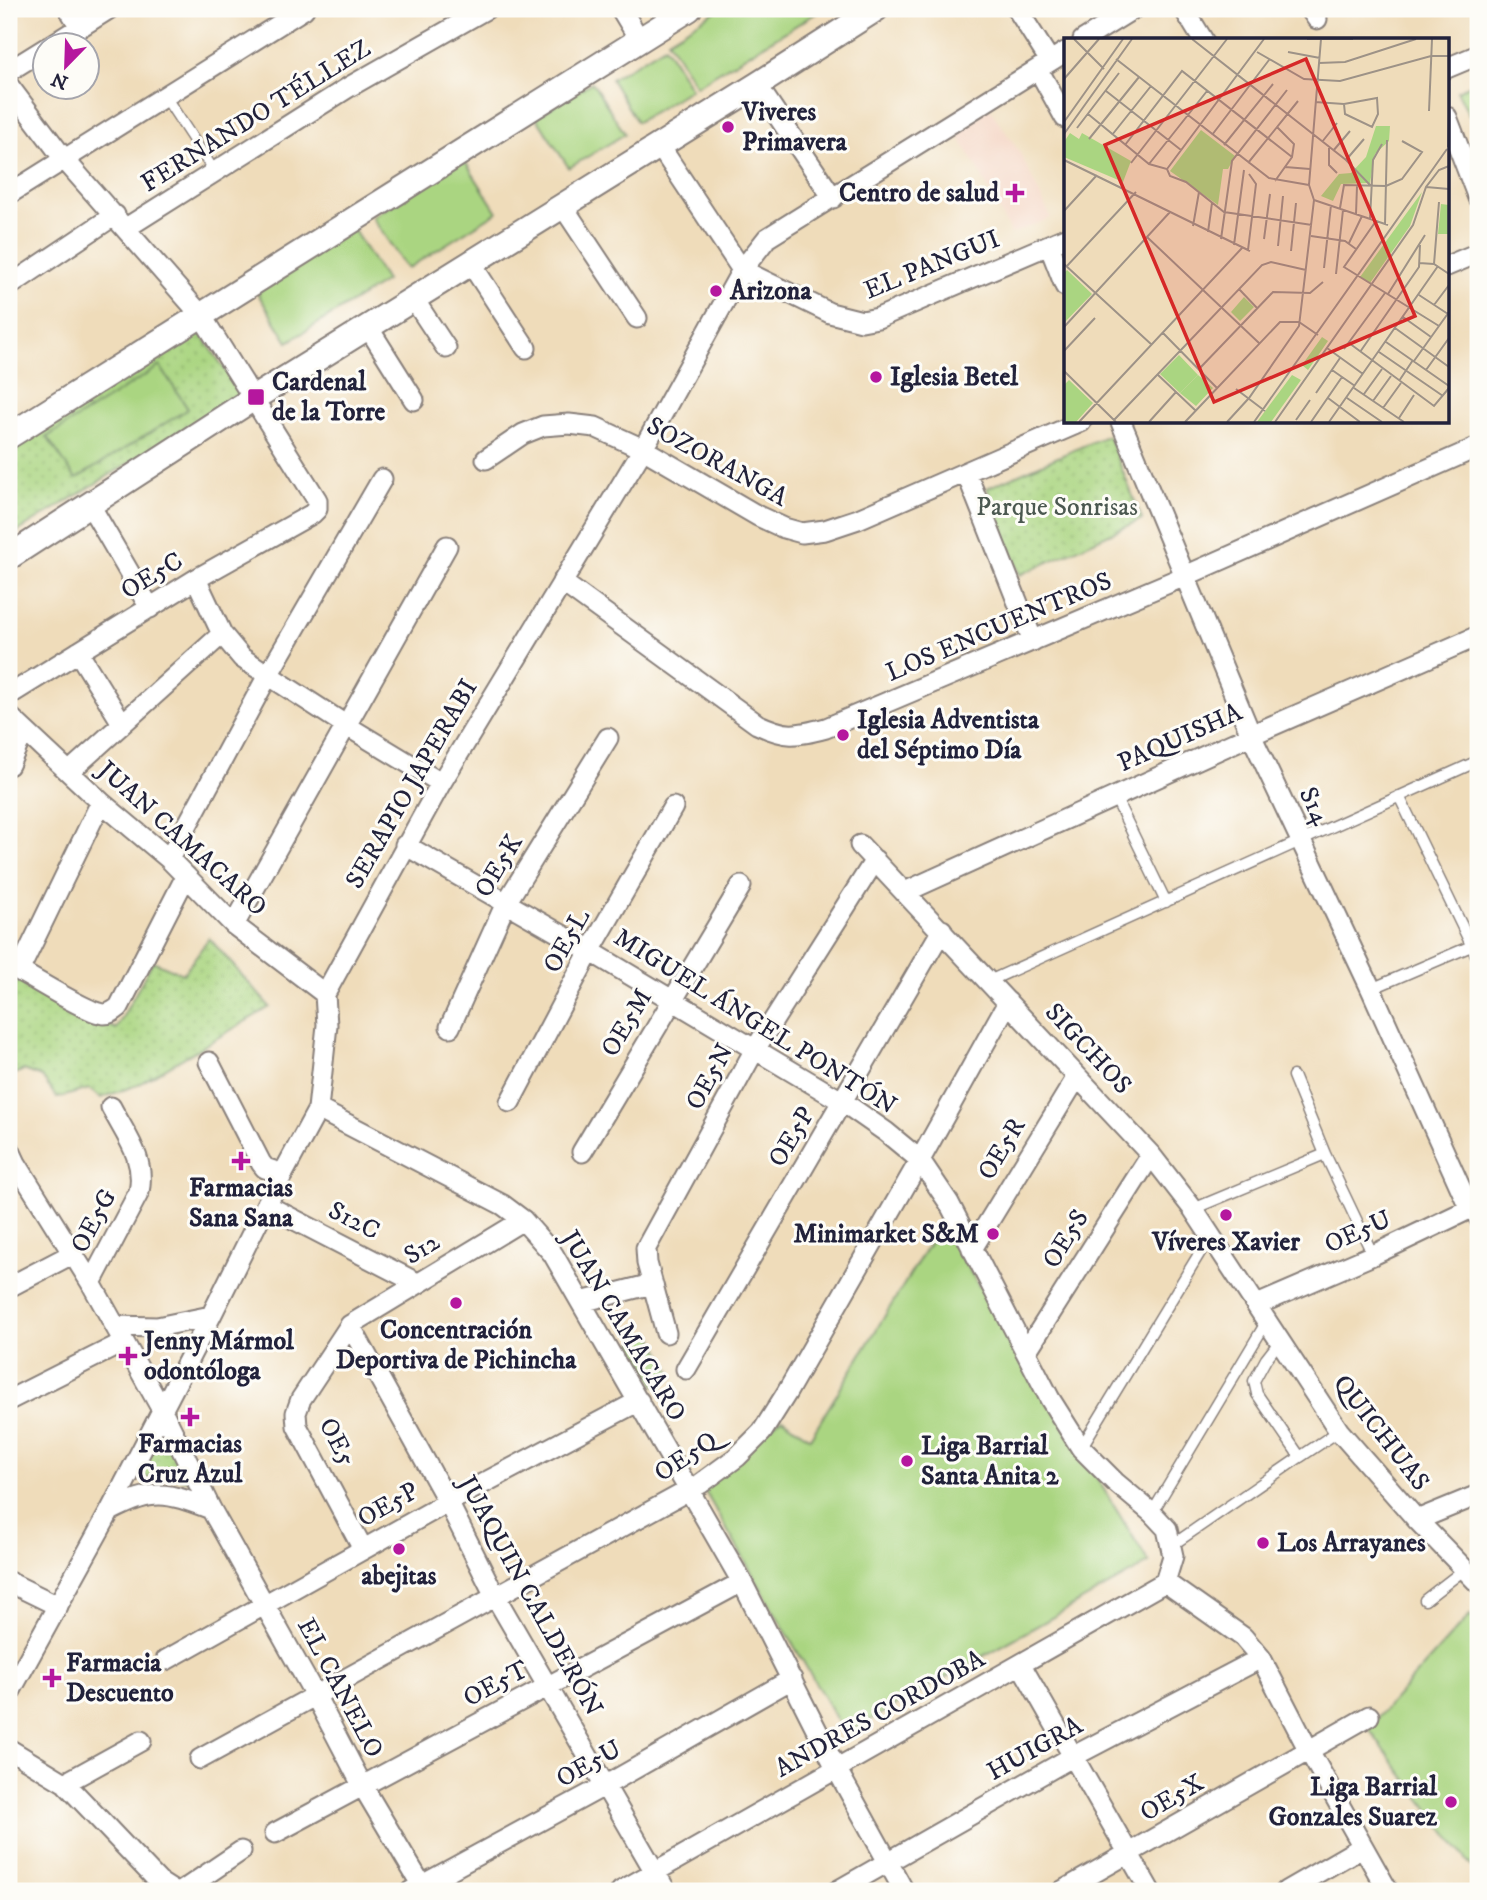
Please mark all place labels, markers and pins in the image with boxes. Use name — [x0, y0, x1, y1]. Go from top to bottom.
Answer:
place label: Viveres Primavera — [741, 96, 848, 159]
marker: Viveres Primavera — [720, 119, 736, 135]
place label: Centro de salud — [839, 177, 1000, 210]
marker: Centro de salud — [1005, 183, 1025, 203]
place label: Arizona — [729, 275, 812, 308]
marker: Arizona — [708, 283, 724, 299]
place label: Iglesia Betel — [890, 361, 1019, 394]
place label: Cardenal de la Torre — [272, 366, 386, 429]
marker: Iglesia Betel — [868, 369, 884, 385]
marker: Cardenal de la Torre — [246, 387, 266, 407]
place label: Iglesia Adventista del Séptimo Día — [857, 704, 1040, 767]
marker: Iglesia Adventista del Séptimo Día — [835, 727, 851, 743]
marker: Farmacias Sana Sana — [233, 1153, 249, 1169]
place label: Farmacias Sana Sana — [189, 1172, 294, 1235]
marker: Víveres Xavier — [1218, 1207, 1234, 1223]
place label: Minimarket S&M — [793, 1218, 979, 1251]
marker: Minimarket S&M — [985, 1226, 1001, 1242]
place label: Víveres Xavier — [1151, 1226, 1300, 1259]
marker: Concentración Deportiva de Pichincha — [448, 1295, 464, 1311]
place label: Concentración Deportiva de Pichincha — [336, 1314, 577, 1377]
place label: Jenny Mármol odontóloga — [141, 1325, 295, 1388]
marker: Jenny Mármol odontóloga — [118, 1346, 138, 1366]
marker: Farmacias Cruz Azul — [182, 1409, 198, 1425]
place label: Farmacias Cruz Azul — [138, 1428, 243, 1491]
place label: Liga Barrial Santa Anita 2 — [921, 1430, 1060, 1493]
marker: Liga Barrial Santa Anita 2 — [899, 1453, 915, 1469]
place label: Los Arrayanes — [1277, 1527, 1426, 1560]
marker: Los Arrayanes — [1255, 1535, 1271, 1551]
marker: abejitas — [391, 1541, 407, 1557]
place label: abejitas — [362, 1560, 437, 1593]
place label: Farmacia Descuento — [66, 1647, 174, 1710]
marker: Farmacia Descuento — [44, 1670, 60, 1686]
place label: Liga Barrial Gonzales Suarez — [1269, 1771, 1438, 1834]
marker: Liga Barrial Gonzales Suarez — [1443, 1794, 1459, 1810]

